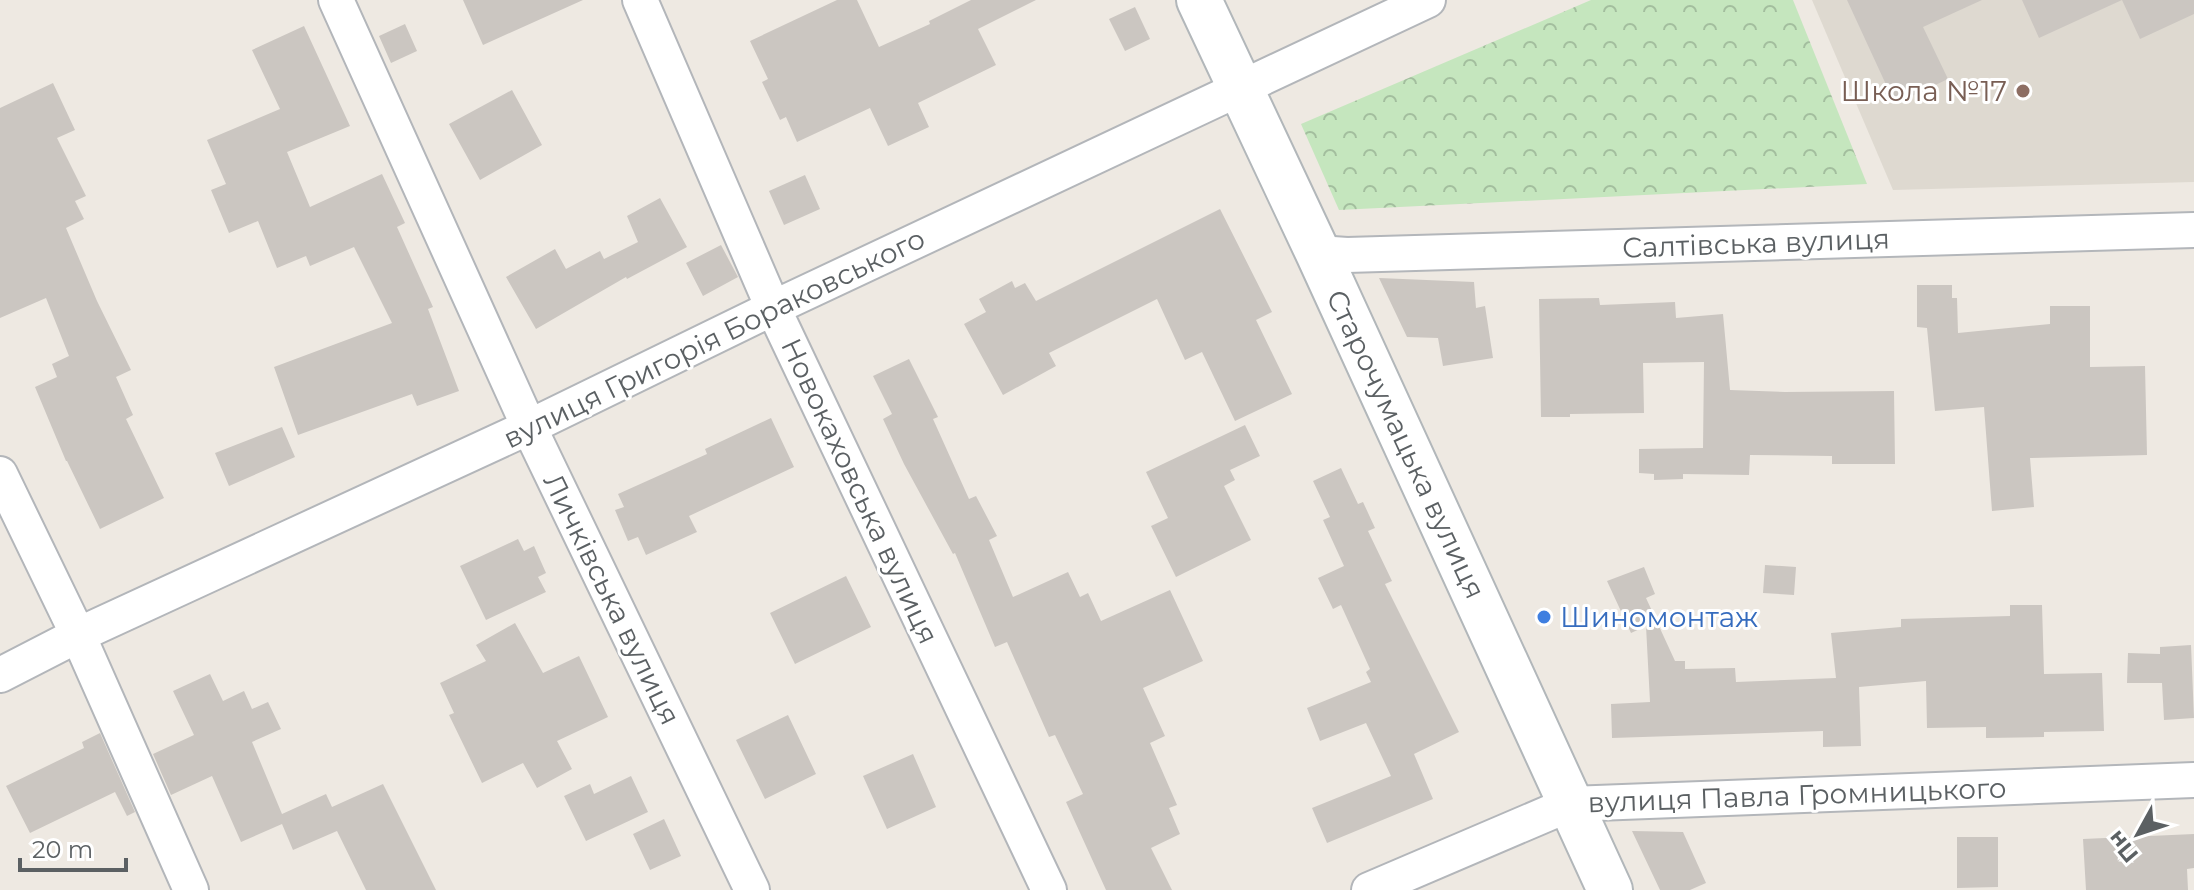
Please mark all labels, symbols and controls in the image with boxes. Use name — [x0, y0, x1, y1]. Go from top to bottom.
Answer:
place label: Школа №17 — [1841, 74, 2007, 108]
marker: Школа №17 — [2014, 82, 2032, 100]
street label: вулиця Григорія Бораковського — [498, 221, 930, 455]
street label: Салтівська вулиця — [1621, 221, 1891, 265]
street label: Старочумацька вулиця — [1319, 284, 1493, 604]
street label: Новокаховська вулиця — [774, 333, 946, 649]
street label: Личківська вулиця — [536, 468, 688, 730]
place label: Шиномонтаж — [1560, 600, 1758, 634]
marker: Шиномонтаж — [1535, 608, 1553, 626]
street label: вулиця Павла Громницького — [1587, 771, 2007, 819]
north arrow — [2098, 794, 2178, 874]
scale bar — [20, 822, 126, 872]
text: Пн — [2102, 825, 2144, 868]
text: 20 m — [32, 835, 93, 864]

